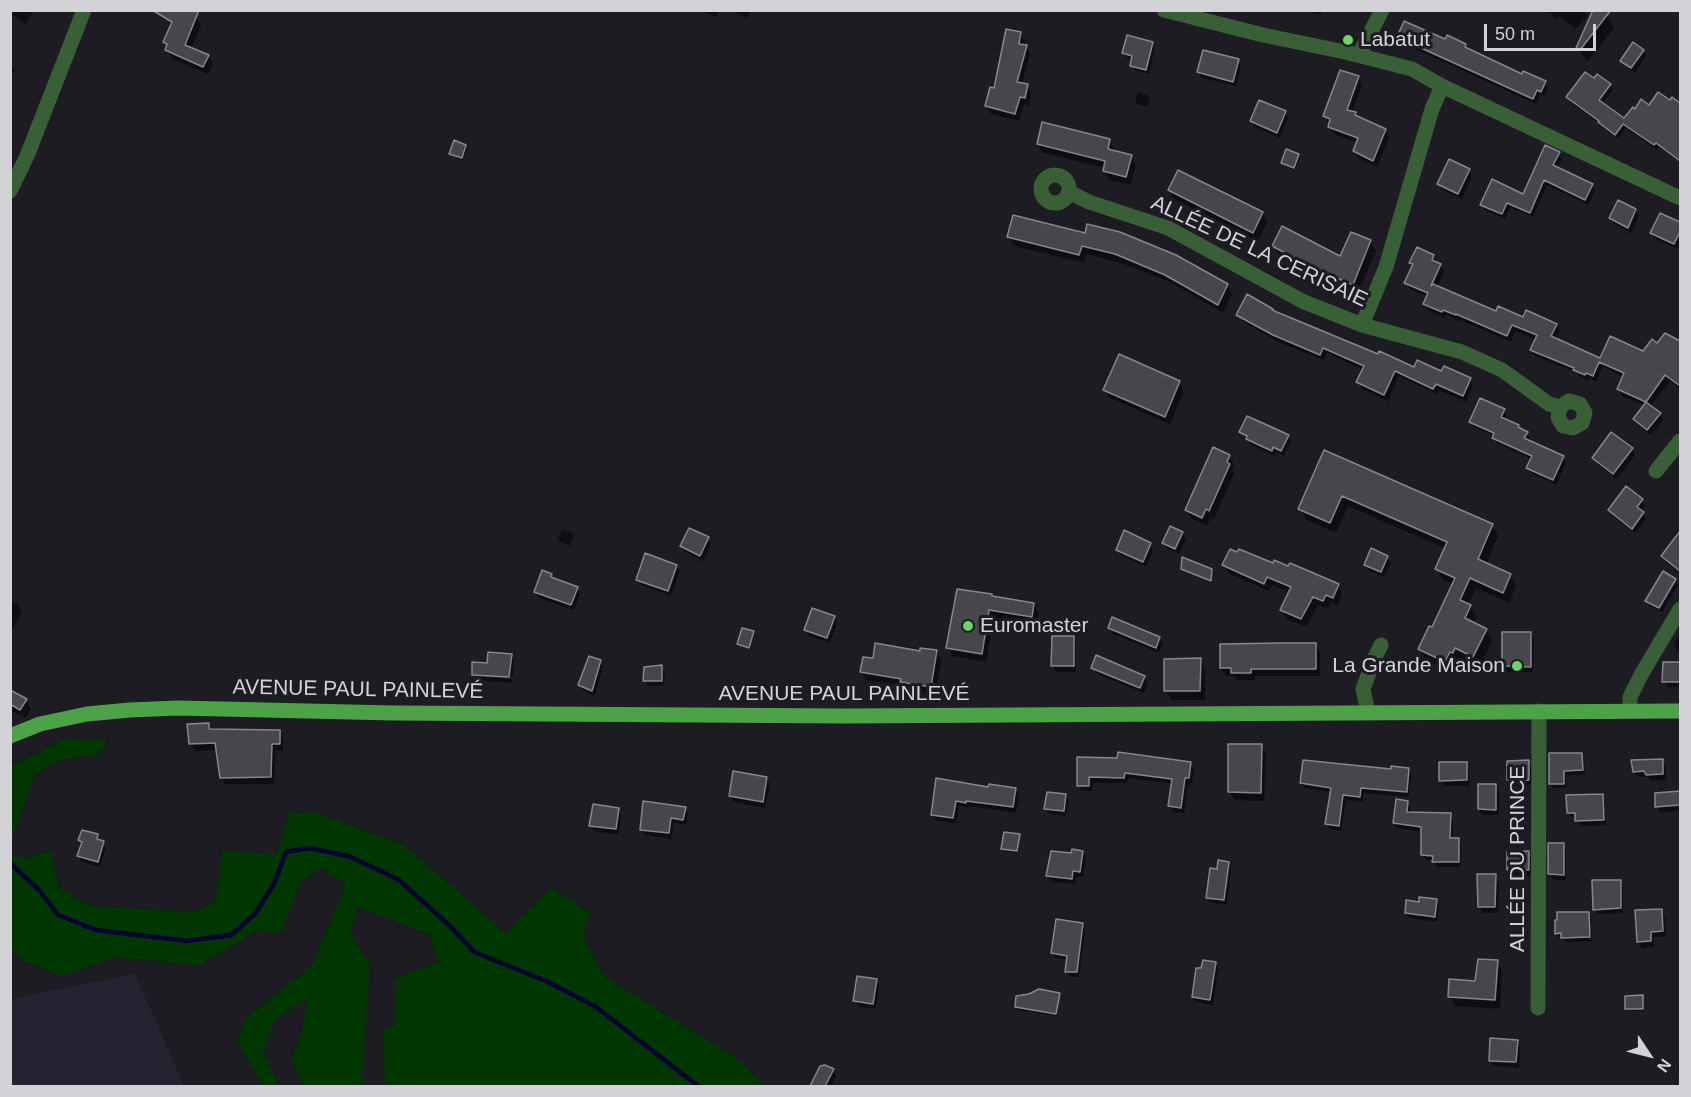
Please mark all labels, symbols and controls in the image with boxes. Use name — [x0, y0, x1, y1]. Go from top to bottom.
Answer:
scale bar — [1487, 12, 1600, 50]
text: 50 m — [1495, 24, 1535, 44]
place label: Labatut — [1360, 27, 1430, 53]
marker: Labatut — [1341, 33, 1355, 47]
street label: ALLÉE DE LA CERISAIE — [1147, 191, 1371, 313]
place label: Euromaster — [980, 613, 1089, 639]
marker: Euromaster — [961, 619, 975, 633]
place label: La Grande Maison — [1332, 653, 1505, 679]
marker: La Grande Maison — [1510, 659, 1524, 673]
street label: AVENUE PAUL PAINLEVÉ — [232, 675, 484, 705]
street label: AVENUE PAUL PAINLEVÉ — [719, 681, 969, 707]
street label: ALLÉE DU PRINCE — [1505, 766, 1531, 952]
north arrow — [1619, 1025, 1679, 1085]
text: N — [1654, 1056, 1674, 1075]

